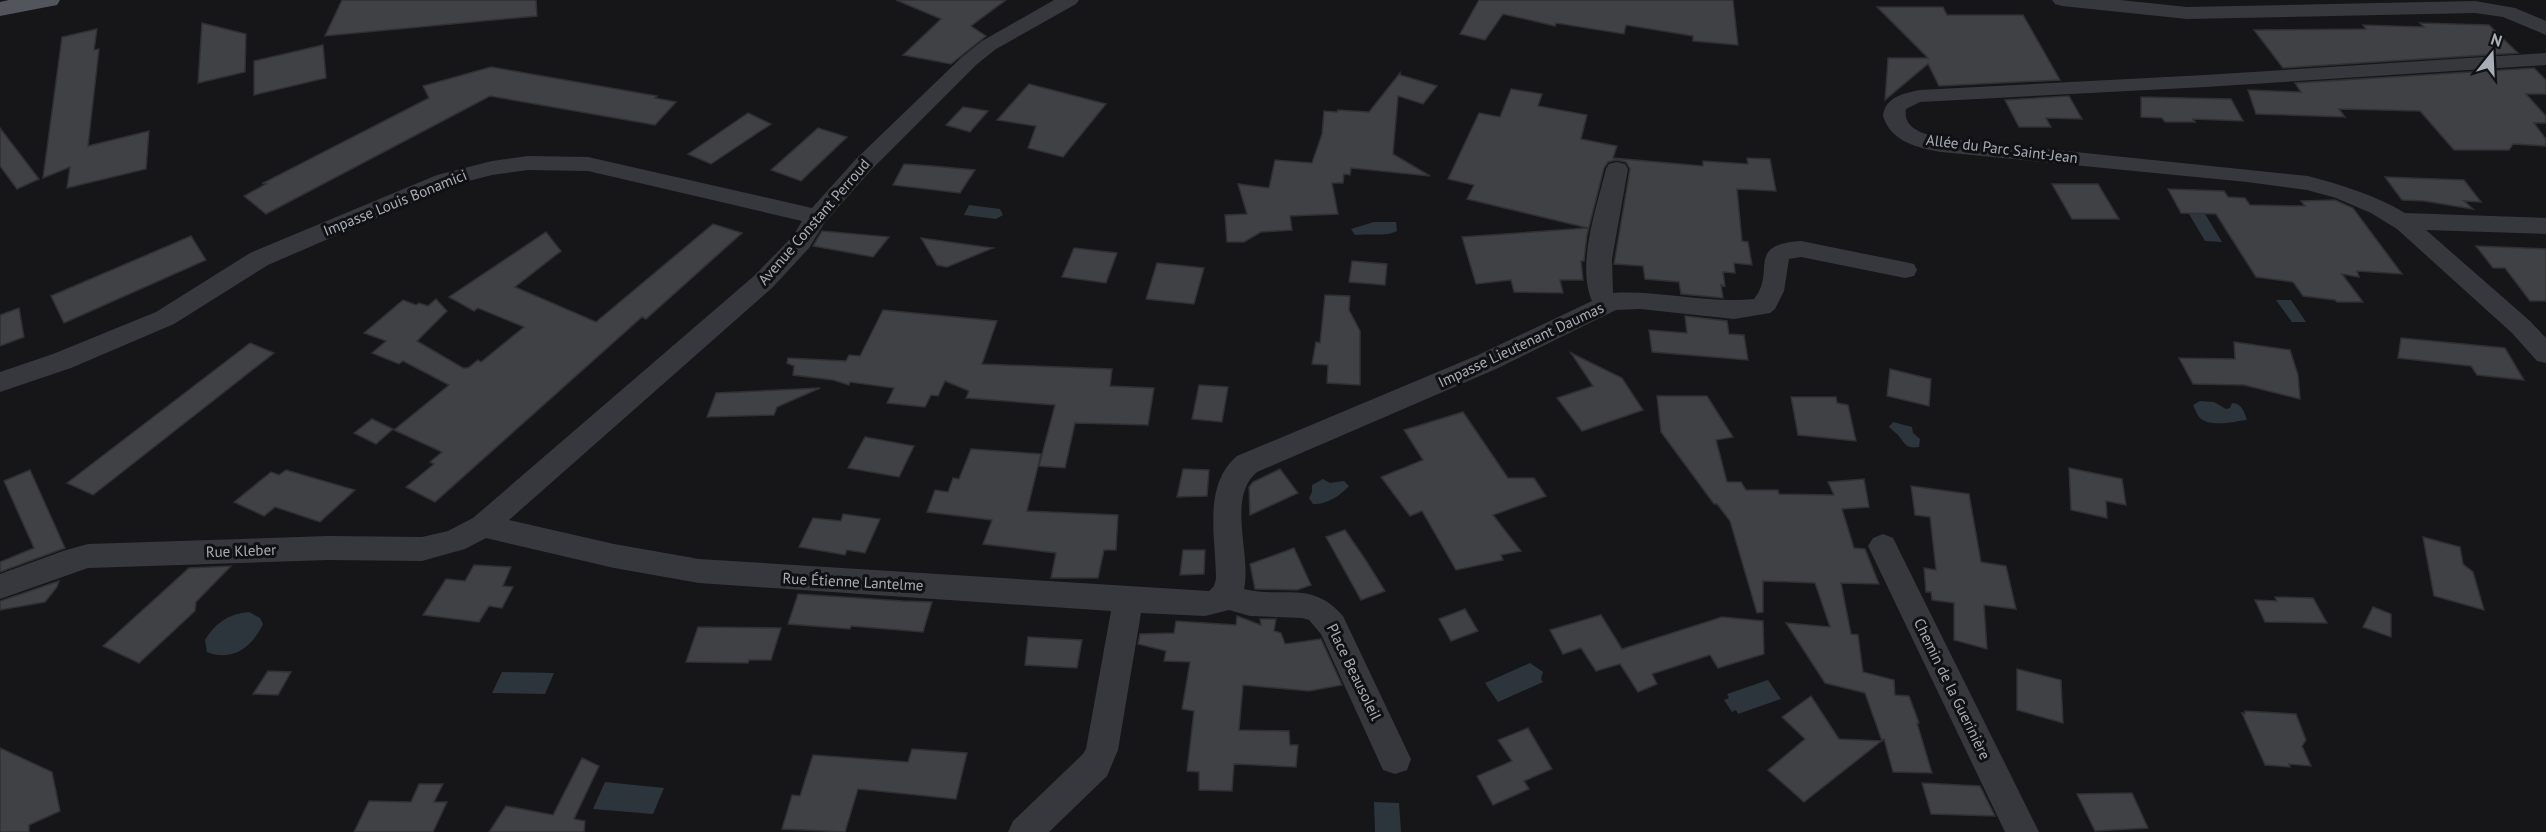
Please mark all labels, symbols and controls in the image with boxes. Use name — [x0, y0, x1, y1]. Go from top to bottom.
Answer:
north arrow — [2462, 24, 2522, 84]
text: N — [2489, 29, 2505, 51]
street label: Allée du Parc Saint-Jean — [1925, 130, 2079, 167]
street label: Avenue Constant Perroud — [754, 155, 874, 289]
street label: Impasse Louis Bonamici — [320, 165, 469, 240]
street label: Impasse Lieutenant Daumas — [1435, 298, 1607, 391]
street label: Rue Kleber — [205, 540, 277, 561]
street label: Rue Étienne Lantelme — [782, 568, 924, 595]
street label: Chemin de la Guerinière — [1910, 615, 1995, 763]
street label: Place Beausoleil — [1323, 620, 1386, 724]

